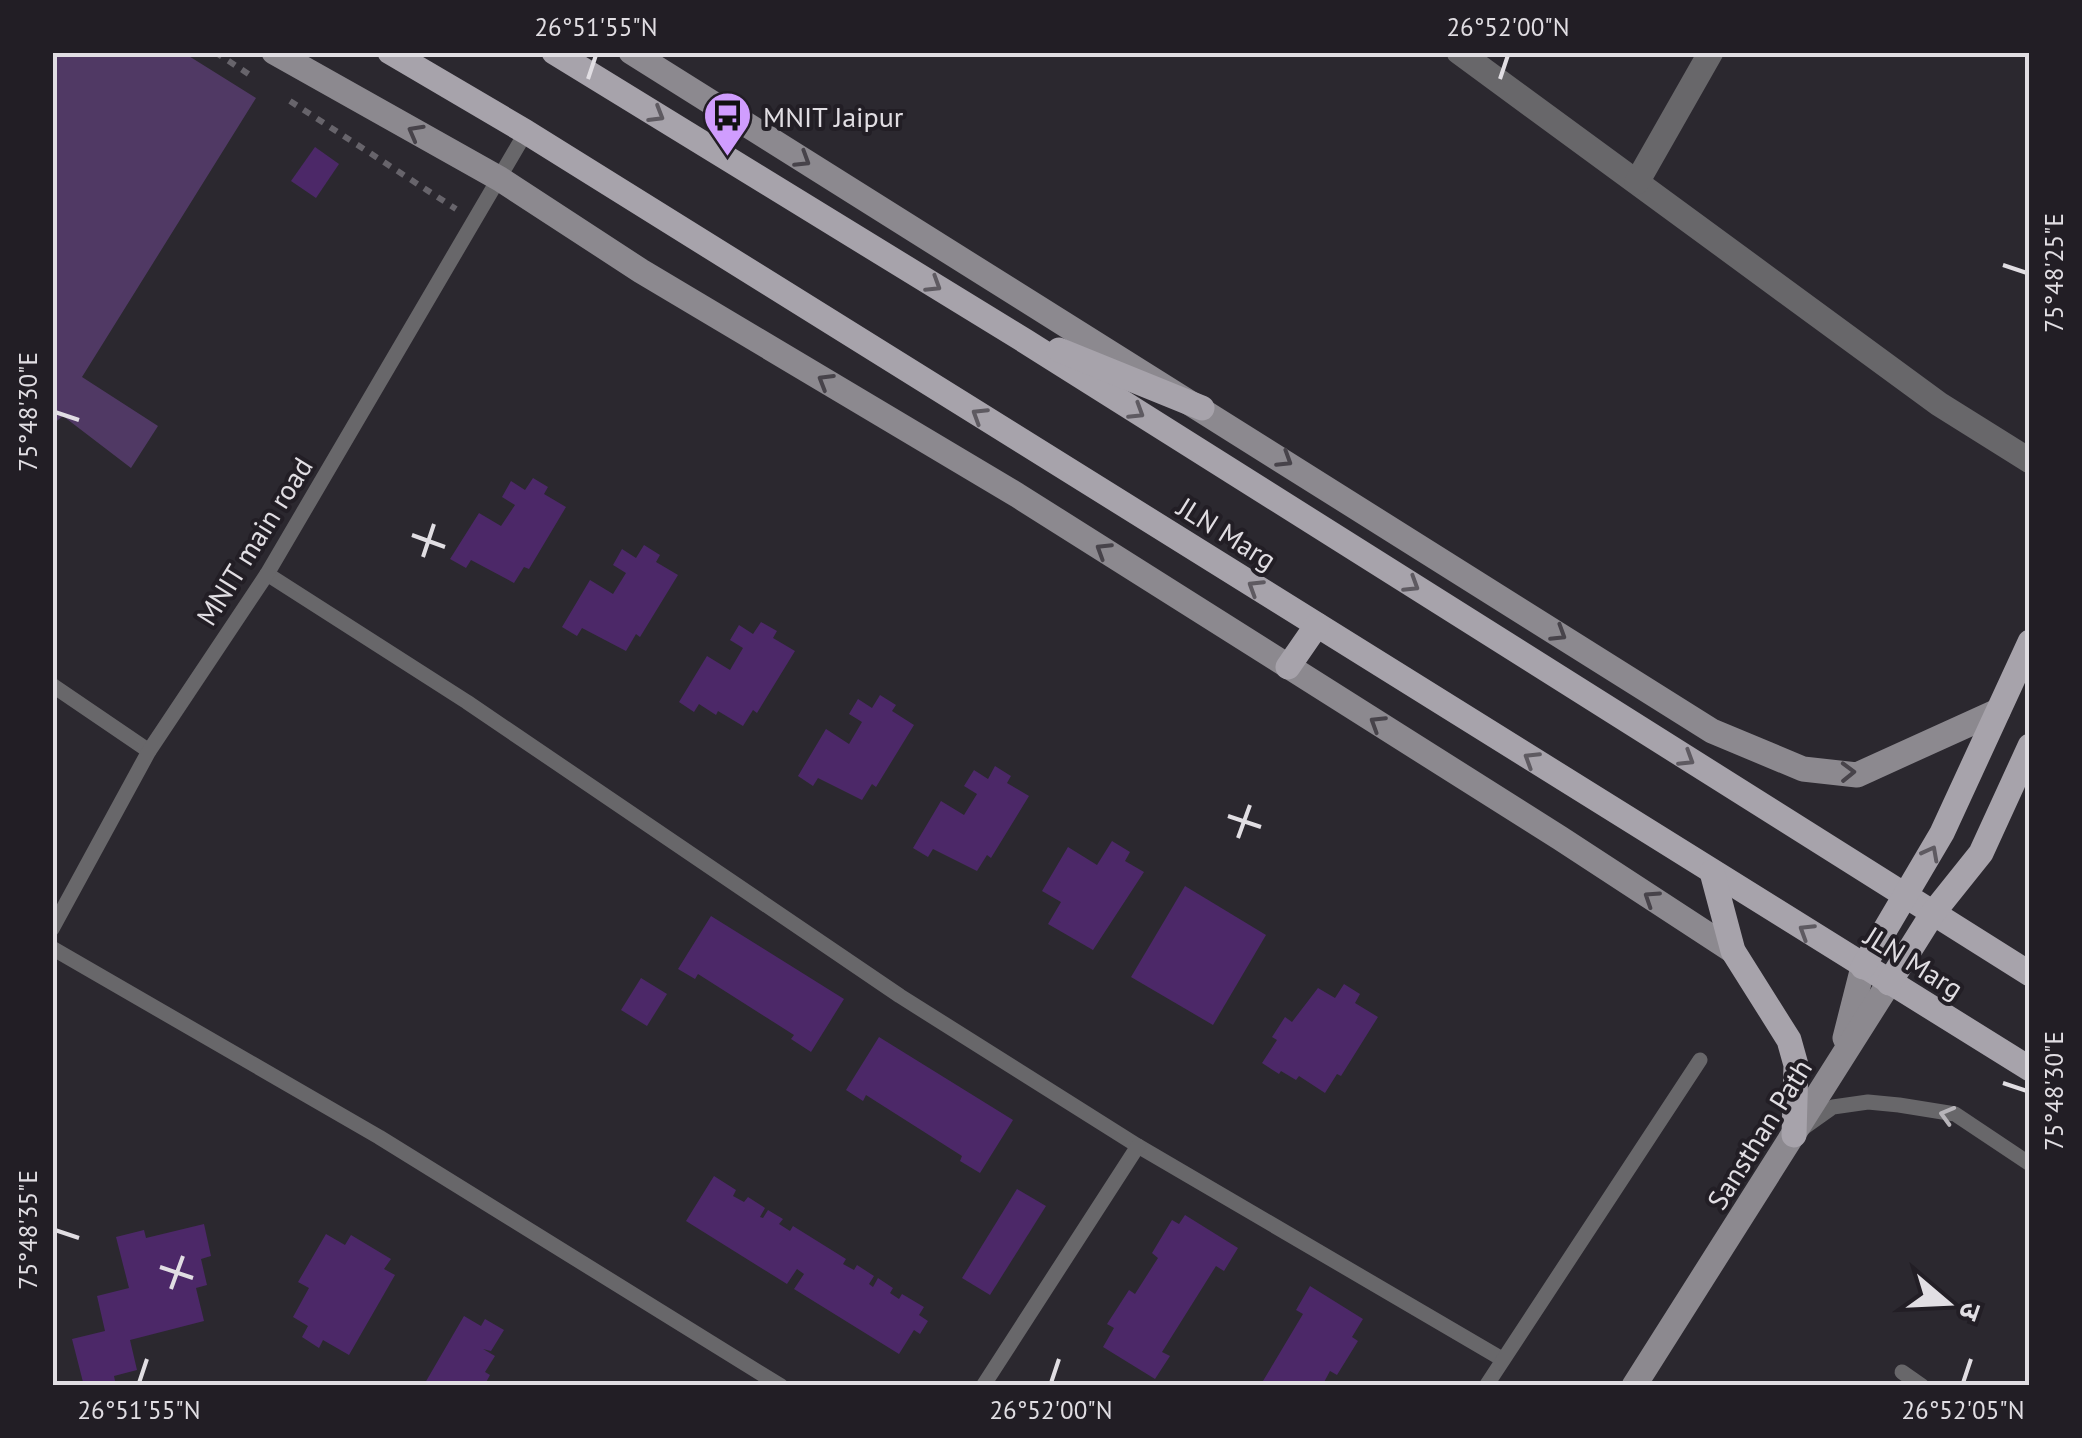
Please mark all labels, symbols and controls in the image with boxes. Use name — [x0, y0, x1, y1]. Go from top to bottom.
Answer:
text: 26°51'55"N — [534, 11, 658, 43]
text: 26°52'00"N — [1446, 11, 1570, 43]
bus stop icon: MNIT Jaipur — [702, 90, 754, 158]
place label: MNIT Jaipur — [763, 98, 904, 135]
one-way arrow — [646, 103, 664, 122]
one-way arrow — [408, 124, 426, 144]
one-way arrow — [792, 147, 810, 166]
text: 75°48'25"E — [2038, 213, 2070, 333]
one-way arrow — [923, 272, 941, 291]
text: 75°48'30"E — [12, 352, 44, 472]
one-way arrow — [818, 374, 836, 393]
one-way arrow — [1126, 399, 1144, 418]
one-way arrow — [972, 408, 990, 427]
one-way arrow — [1274, 448, 1292, 467]
street label: MNIT main road — [188, 450, 320, 632]
street label: JLN Marg — [1170, 488, 1283, 578]
one-way arrow — [1095, 543, 1113, 562]
one-way arrow — [1401, 573, 1419, 592]
one-way arrow — [1248, 580, 1266, 599]
one-way arrow — [1549, 622, 1567, 641]
one-way arrow — [1370, 717, 1388, 736]
one-way arrow — [1676, 746, 1694, 765]
one-way arrow — [1524, 752, 1542, 771]
one-way arrow — [1841, 761, 1856, 782]
one-way arrow — [1919, 846, 1938, 864]
one-way arrow — [1644, 892, 1663, 910]
street label: JLN Marg — [1857, 917, 1970, 1007]
one-way arrow — [1799, 924, 1817, 943]
text: 75°48'30"E — [2038, 1031, 2070, 1151]
street label: Sansthan Path — [1698, 1052, 1820, 1216]
one-way arrow — [1938, 1105, 1956, 1126]
text: 75°48'35"E — [12, 1170, 44, 1290]
north arrow — [1897, 1253, 1997, 1353]
text: उ — [1951, 1298, 1991, 1326]
text: 26°51'55"N — [77, 1394, 201, 1426]
text: 26°52'00"N — [989, 1394, 1113, 1426]
text: 26°52'05"N — [1901, 1394, 2025, 1426]

